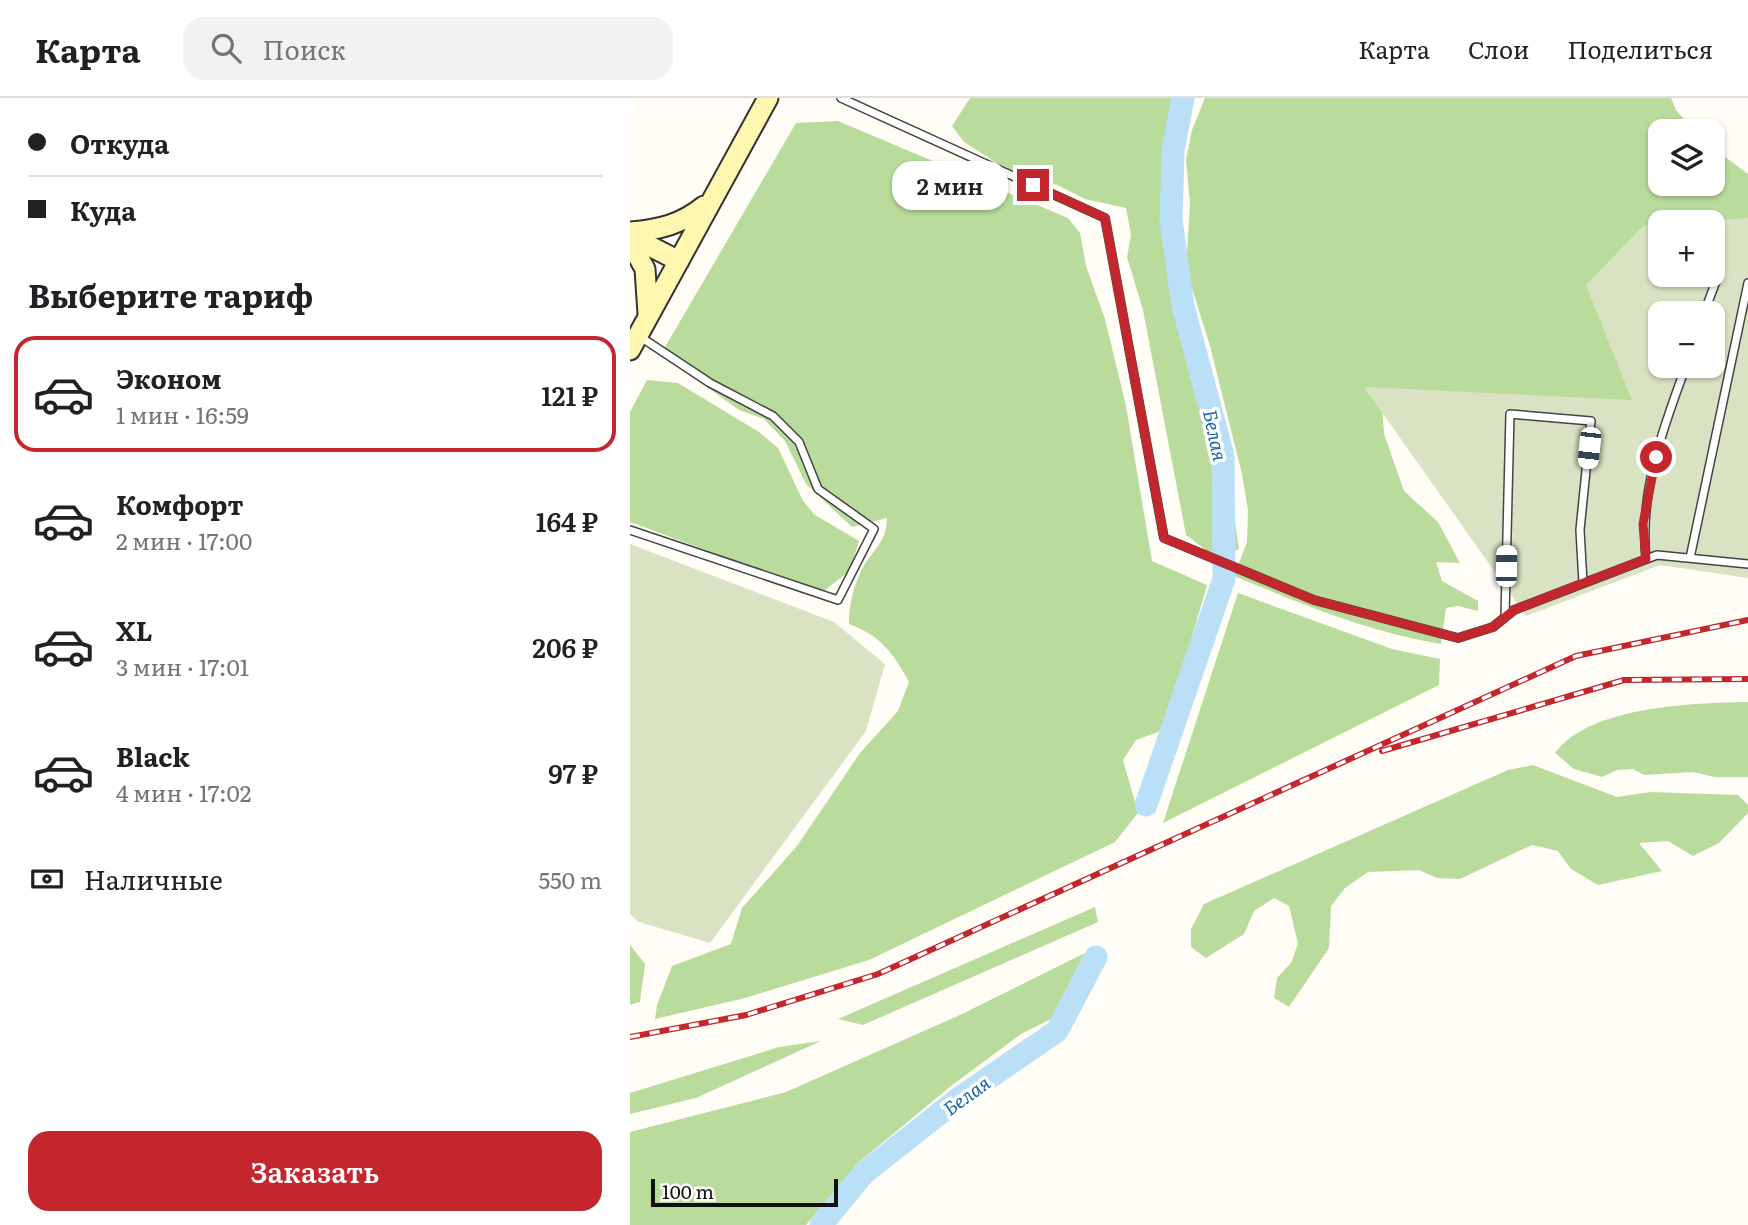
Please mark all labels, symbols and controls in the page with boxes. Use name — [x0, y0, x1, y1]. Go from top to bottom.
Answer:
search box — [183, 17, 673, 80]
text: Карта — [35, 24, 141, 73]
icon: search — [207, 29, 245, 67]
text: Поиск — [263, 29, 346, 68]
text: Карта — [1358, 31, 1430, 66]
text: Слои — [1468, 31, 1529, 66]
text: Поделиться — [1567, 31, 1713, 66]
map controls — [1648, 119, 1725, 378]
button: layers — [1648, 119, 1725, 196]
text: Откуда — [70, 123, 169, 162]
callout: 2 мин — [893, 160, 1008, 210]
text: 2 мин — [917, 168, 983, 202]
route end — [1017, 169, 1049, 201]
text: Куда — [70, 190, 136, 229]
button: + — [1648, 210, 1725, 287]
text: Выберите тариф — [28, 270, 313, 318]
button: − — [1648, 301, 1725, 378]
text: Эконом — [116, 358, 221, 397]
icon: car — [32, 363, 95, 426]
text: 121 ₽ — [541, 375, 598, 414]
text: 1 мин · 16:59 — [116, 397, 249, 431]
water label: Белая — [1197, 407, 1235, 463]
car — [1577, 426, 1602, 470]
route start — [1640, 441, 1672, 473]
text: Комфорт — [116, 484, 243, 523]
icon: car — [32, 489, 95, 552]
text: 164 ₽ — [536, 501, 598, 540]
text: 2 мин · 17:00 — [116, 523, 252, 557]
car — [1496, 545, 1517, 587]
text: XL — [116, 610, 153, 649]
icon: car — [32, 615, 95, 678]
text: 206 ₽ — [532, 627, 598, 666]
text: 3 мин · 17:01 — [116, 649, 249, 683]
text: Black — [116, 736, 190, 775]
icon: car — [32, 741, 95, 804]
text: 97 ₽ — [548, 753, 598, 792]
text: 4 мин · 17:02 — [116, 775, 251, 809]
text: Наличные — [84, 859, 223, 898]
icon: cash — [28, 860, 66, 898]
text: 550 m — [538, 862, 602, 896]
water label: Белая — [937, 1068, 995, 1122]
button: Заказать — [28, 1131, 602, 1211]
scale bar — [651, 1176, 838, 1208]
text: 100 m — [662, 1177, 714, 1205]

